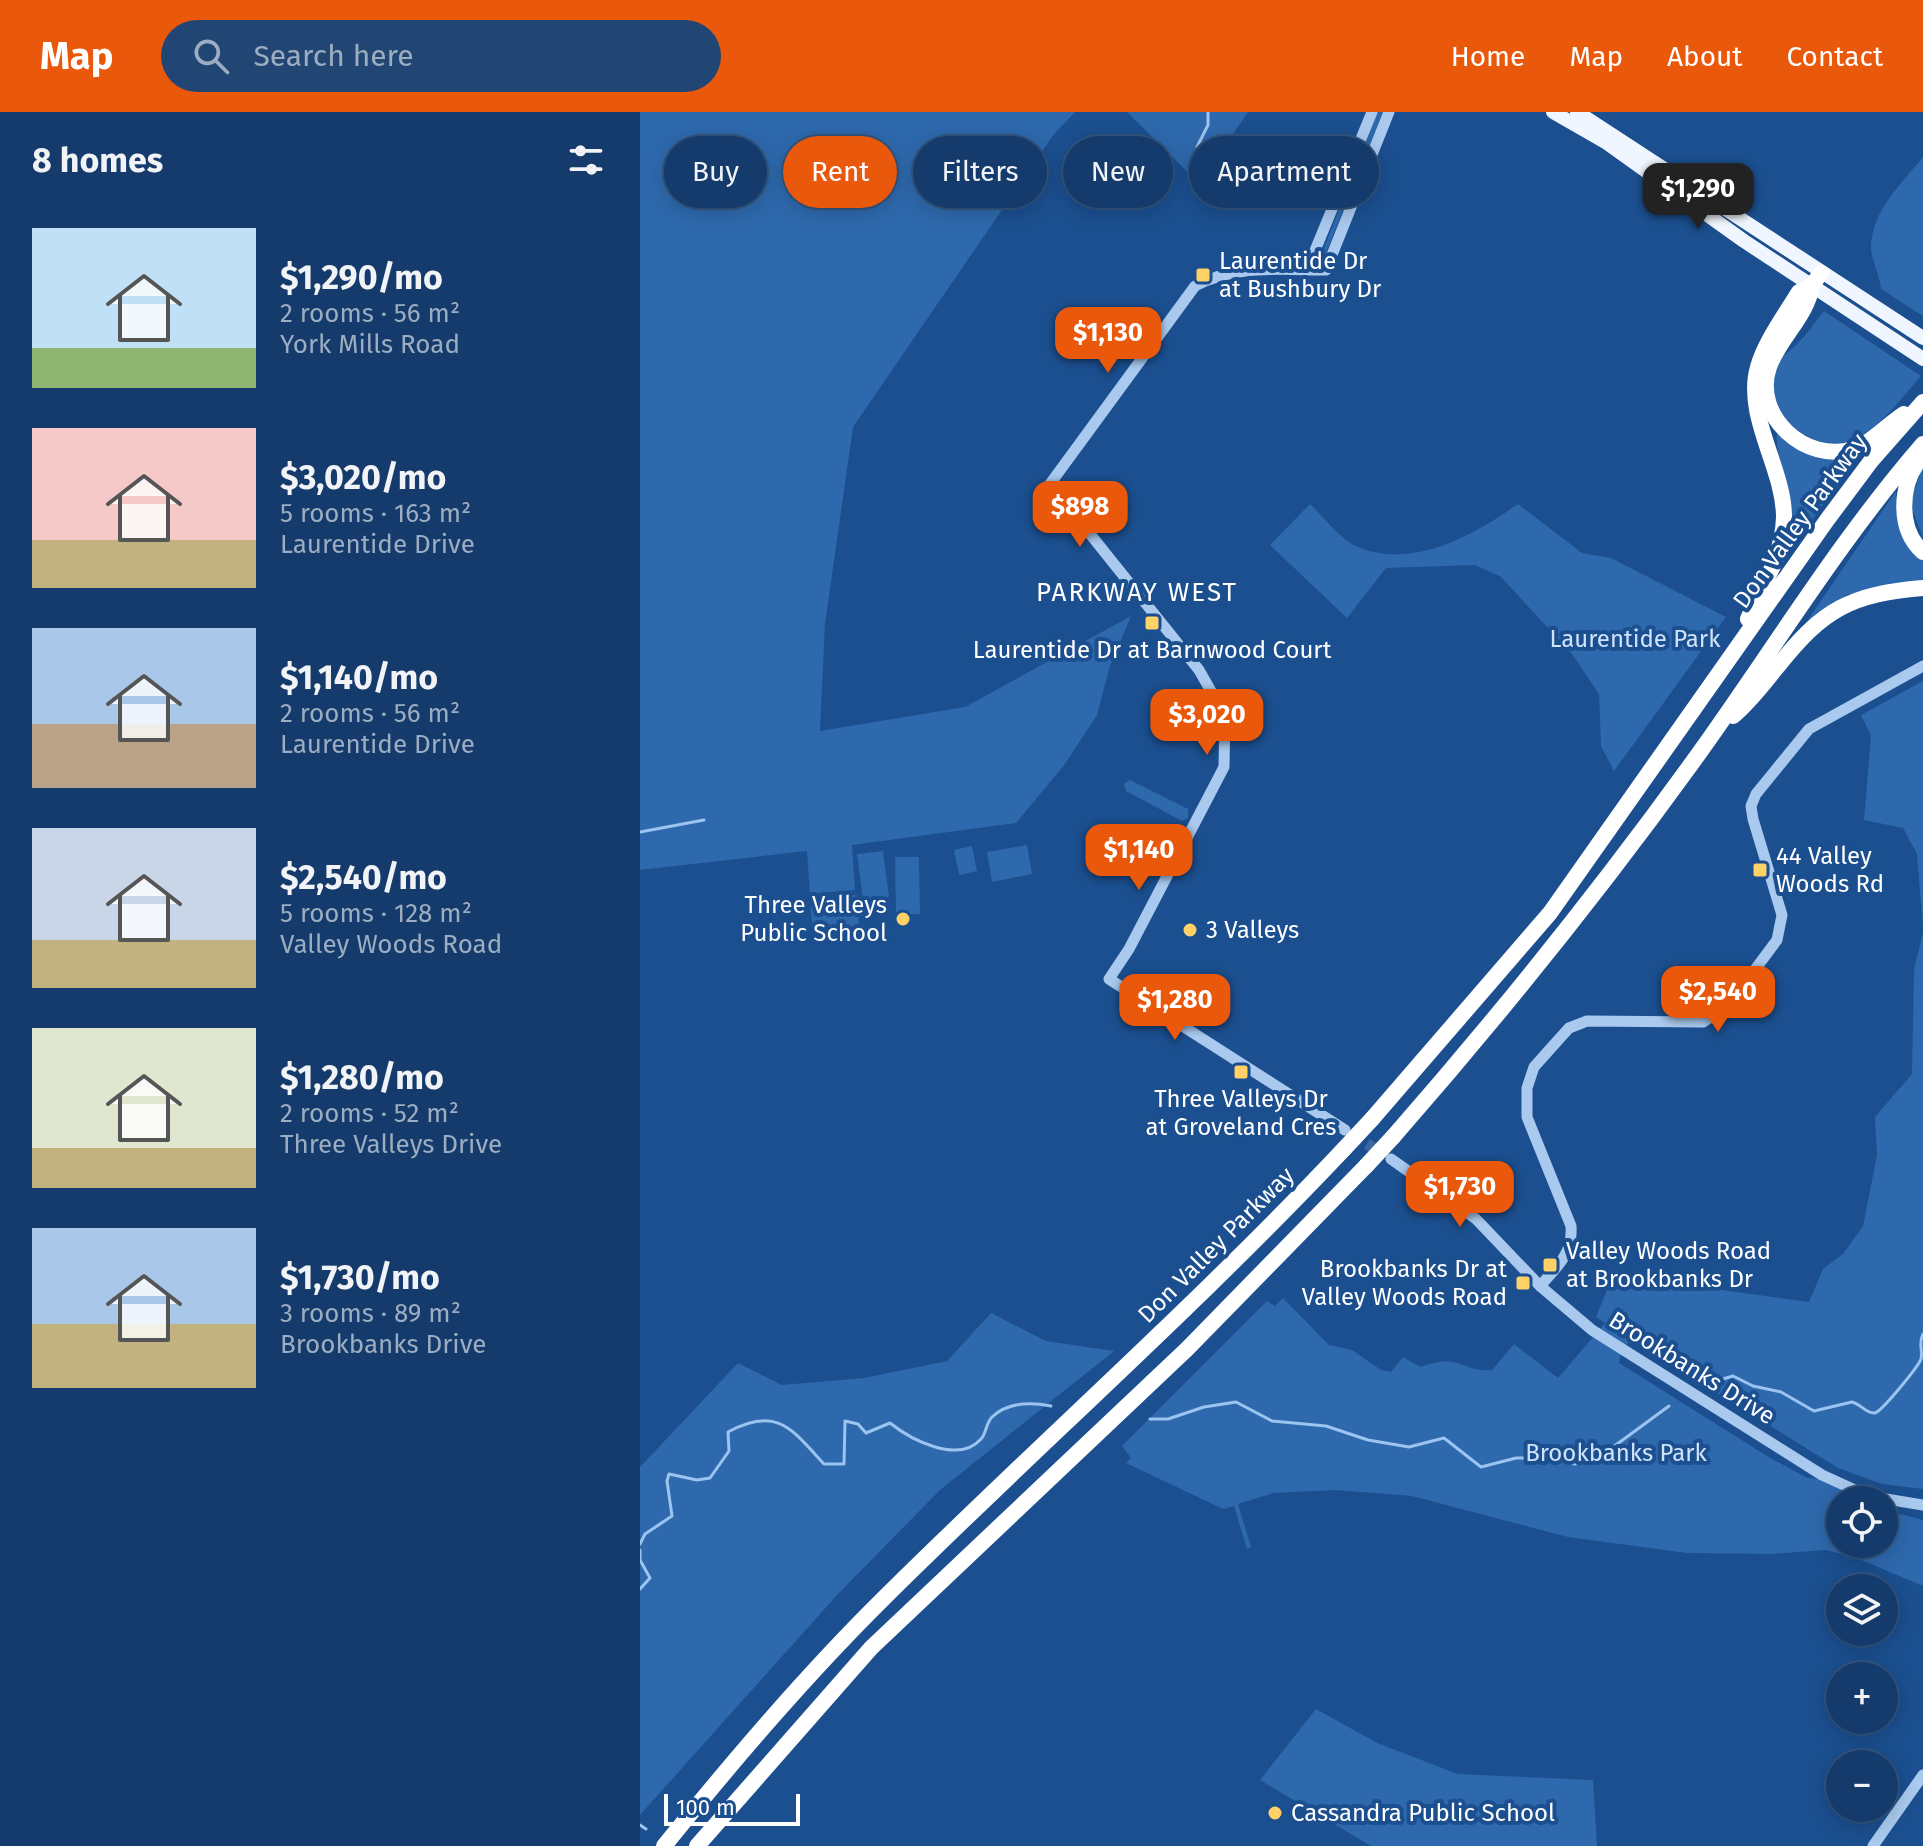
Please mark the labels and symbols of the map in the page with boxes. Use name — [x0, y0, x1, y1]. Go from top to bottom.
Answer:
pin: $1,290 — [1633, 163, 1763, 231]
place label: Laurentide Dr at Bushbury Dr — [1219, 247, 1382, 303]
marker: Laurentide Dr at Bushbury Dr — [1194, 266, 1212, 284]
pin: $1,130 — [1043, 307, 1173, 375]
street label: Don Valley Parkway — [1727, 428, 1873, 614]
pin: $898 — [1033, 481, 1127, 549]
district label: PARKWAY WEST — [1036, 577, 1238, 608]
marker: Laurentide Dr at Barnwood Court — [1143, 614, 1161, 632]
park label: Laurentide Park — [1550, 625, 1721, 653]
place label: Laurentide Dr at Barnwood Court — [973, 636, 1332, 664]
pin: $3,020 — [1142, 689, 1272, 757]
pin: $1,140 — [1074, 824, 1204, 892]
place label: 44 Valley Woods Rd — [1776, 842, 1884, 898]
marker: 44 Valley Woods Rd — [1751, 861, 1769, 879]
place label: Three Valleys Public School — [740, 891, 887, 947]
marker: Three Valleys Public School — [894, 910, 912, 928]
place label: 3 Valleys — [1206, 916, 1299, 944]
marker: 3 Valleys — [1181, 921, 1199, 939]
pin: $2,540 — [1653, 966, 1783, 1034]
pin: $1,280 — [1110, 974, 1240, 1042]
marker: Three Valleys Dr at Groveland Cres — [1232, 1063, 1250, 1081]
place label: Three Valleys Dr at Groveland Cres — [1145, 1085, 1337, 1141]
street label: Don Valley Parkway — [1132, 1161, 1300, 1329]
pin: $1,730 — [1395, 1161, 1525, 1229]
place label: Valley Woods Road at Brookbanks Dr — [1566, 1237, 1771, 1293]
place label: Brookbanks Dr at Valley Woods Road — [1302, 1255, 1507, 1311]
marker: Valley Woods Road at Brookbanks Dr — [1541, 1256, 1559, 1274]
marker: Brookbanks Dr at Valley Woods Road — [1514, 1274, 1532, 1292]
street label: Brookbanks Drive — [1604, 1306, 1780, 1430]
park label: Brookbanks Park — [1525, 1439, 1707, 1467]
scale bar — [664, 1790, 800, 1826]
place label: Cassandra Public School — [1291, 1799, 1555, 1827]
marker: Cassandra Public School — [1266, 1804, 1284, 1822]

